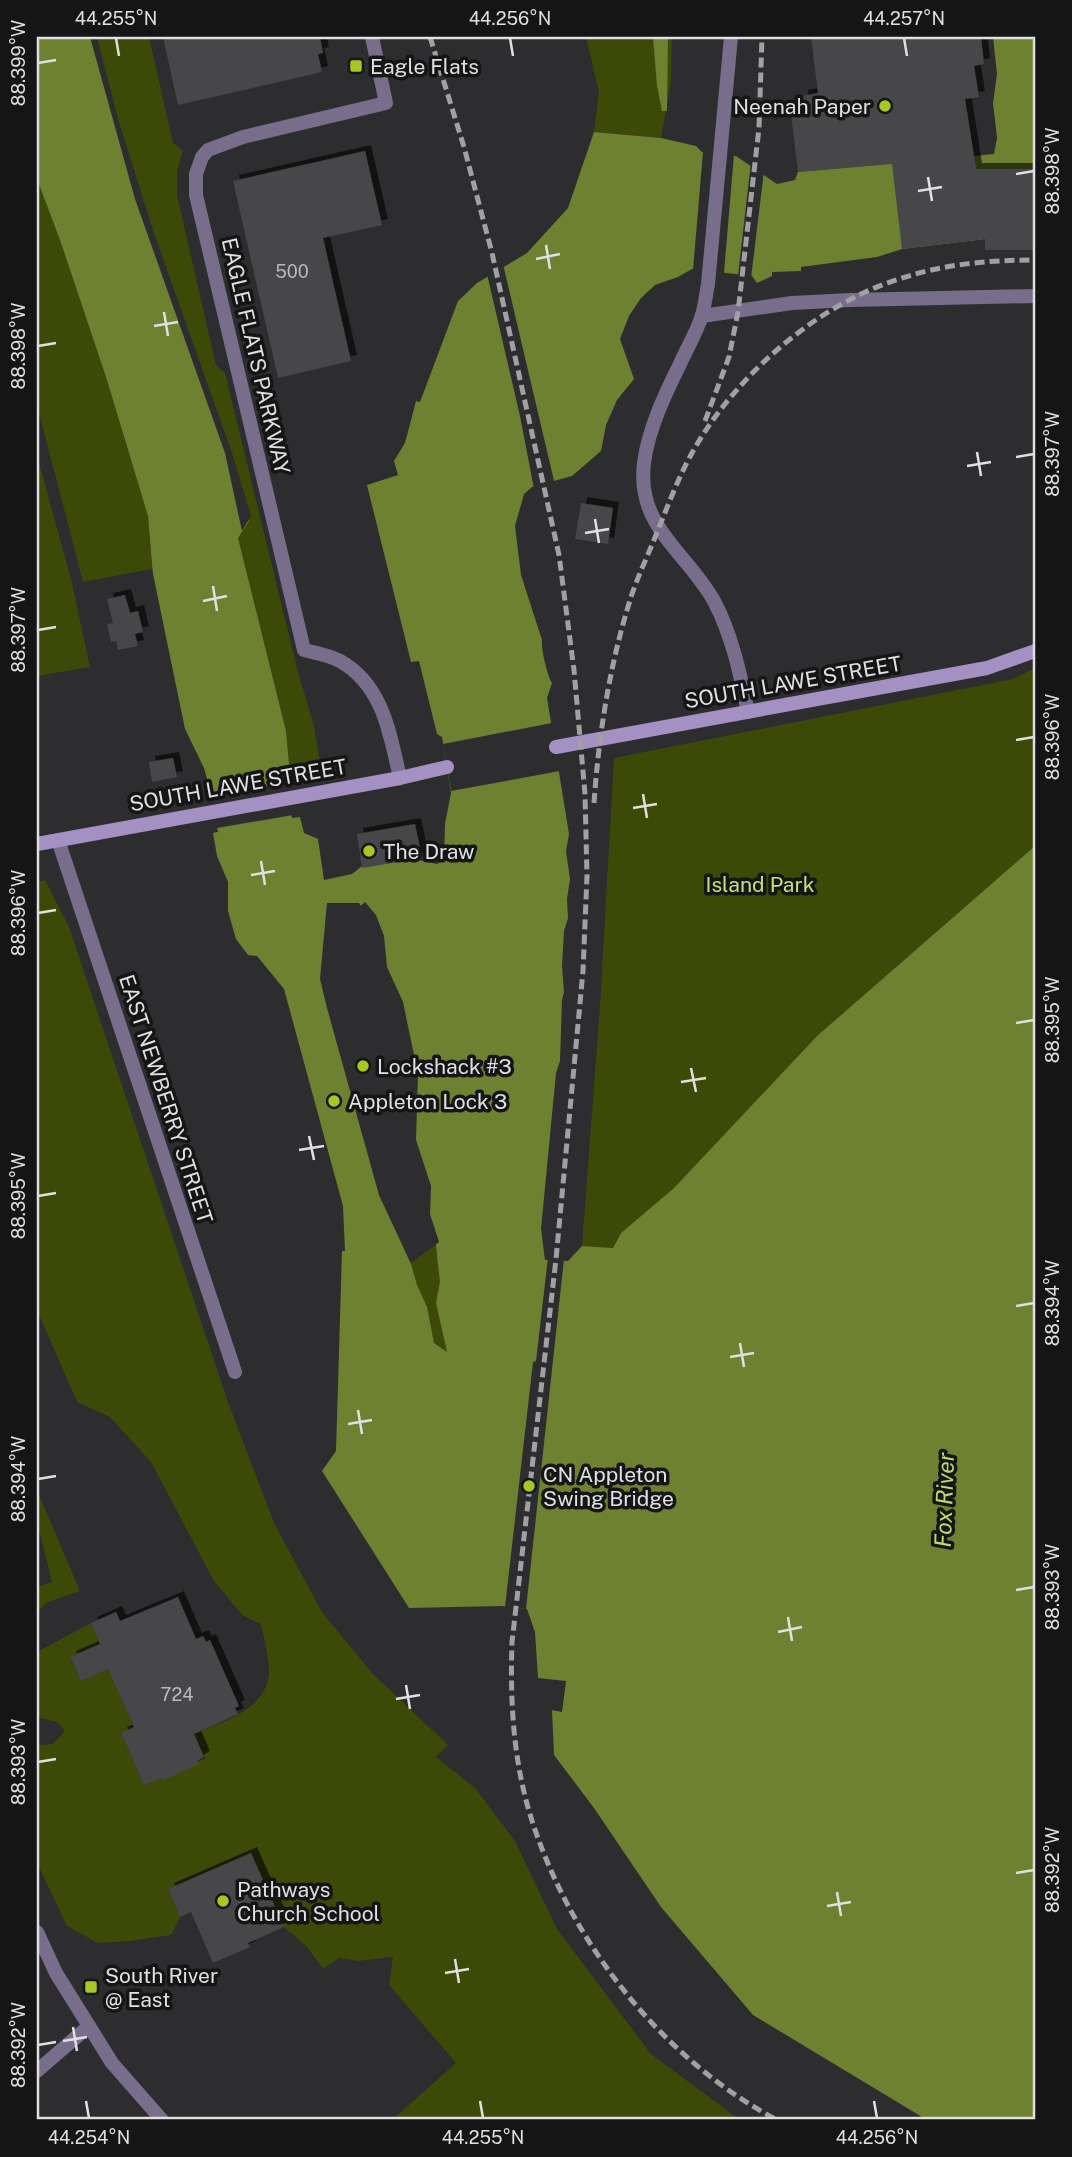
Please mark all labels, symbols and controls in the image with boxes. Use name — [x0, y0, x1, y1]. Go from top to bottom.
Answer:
text: 44.255°N — [75, 8, 157, 29]
text: 44.256°N — [469, 8, 551, 29]
text: 44.257°N — [863, 8, 945, 29]
text: 88.399°W — [8, 20, 29, 106]
place label: Eagle Flats — [370, 54, 479, 79]
marker: Eagle Flats — [348, 58, 364, 74]
place label: Neenah Paper — [733, 94, 871, 119]
marker: Neenah Paper — [877, 98, 893, 114]
text: 88.398°W — [1042, 128, 1063, 214]
street label: EAGLE FLATS PARKWAY — [217, 235, 295, 477]
house number: 500 — [275, 261, 309, 282]
text: 88.398°W — [8, 303, 29, 389]
text: 88.397°W — [1042, 411, 1063, 497]
text: 88.397°W — [8, 587, 29, 673]
street label: SOUTH LAWE STREET — [683, 651, 903, 713]
text: 88.396°W — [1042, 694, 1063, 780]
street label: SOUTH LAWE STREET — [128, 754, 348, 816]
place label: The Draw — [383, 839, 474, 864]
marker: The Draw — [361, 843, 377, 859]
text: 88.396°W — [8, 870, 29, 956]
park label: Island Park — [706, 872, 815, 897]
street label: EAST NEWBERRY STREET — [114, 971, 218, 1227]
text: 88.395°W — [1042, 977, 1063, 1063]
place label: Lockshack #3 — [377, 1054, 512, 1079]
marker: Lockshack #3 — [355, 1058, 371, 1074]
place label: Appleton Lock 3 — [348, 1089, 507, 1114]
marker: Appleton Lock 3 — [326, 1093, 342, 1109]
text: 88.395°W — [8, 1153, 29, 1239]
text: 88.394°W — [1042, 1260, 1063, 1346]
text: 88.394°W — [8, 1436, 29, 1522]
water label: Fox River — [929, 1452, 959, 1548]
place label: CN Appleton Swing Bridge — [543, 1462, 674, 1511]
marker: CN Appleton Swing Bridge — [521, 1478, 537, 1494]
text: 88.393°W — [1042, 1544, 1063, 1630]
house number: 724 — [161, 1684, 193, 1705]
text: 88.393°W — [8, 1719, 29, 1805]
text: 88.392°W — [1042, 1827, 1063, 1913]
place label: Pathways Church School — [237, 1877, 380, 1926]
marker: Pathways Church School — [215, 1893, 231, 1909]
place label: South River @ East — [105, 1963, 218, 2012]
marker: South River @ East — [83, 1979, 99, 1995]
text: 88.392°W — [8, 2002, 29, 2088]
text: 44.254°N — [48, 2127, 130, 2148]
text: 44.255°N — [442, 2127, 524, 2148]
text: 44.256°N — [836, 2127, 918, 2148]

